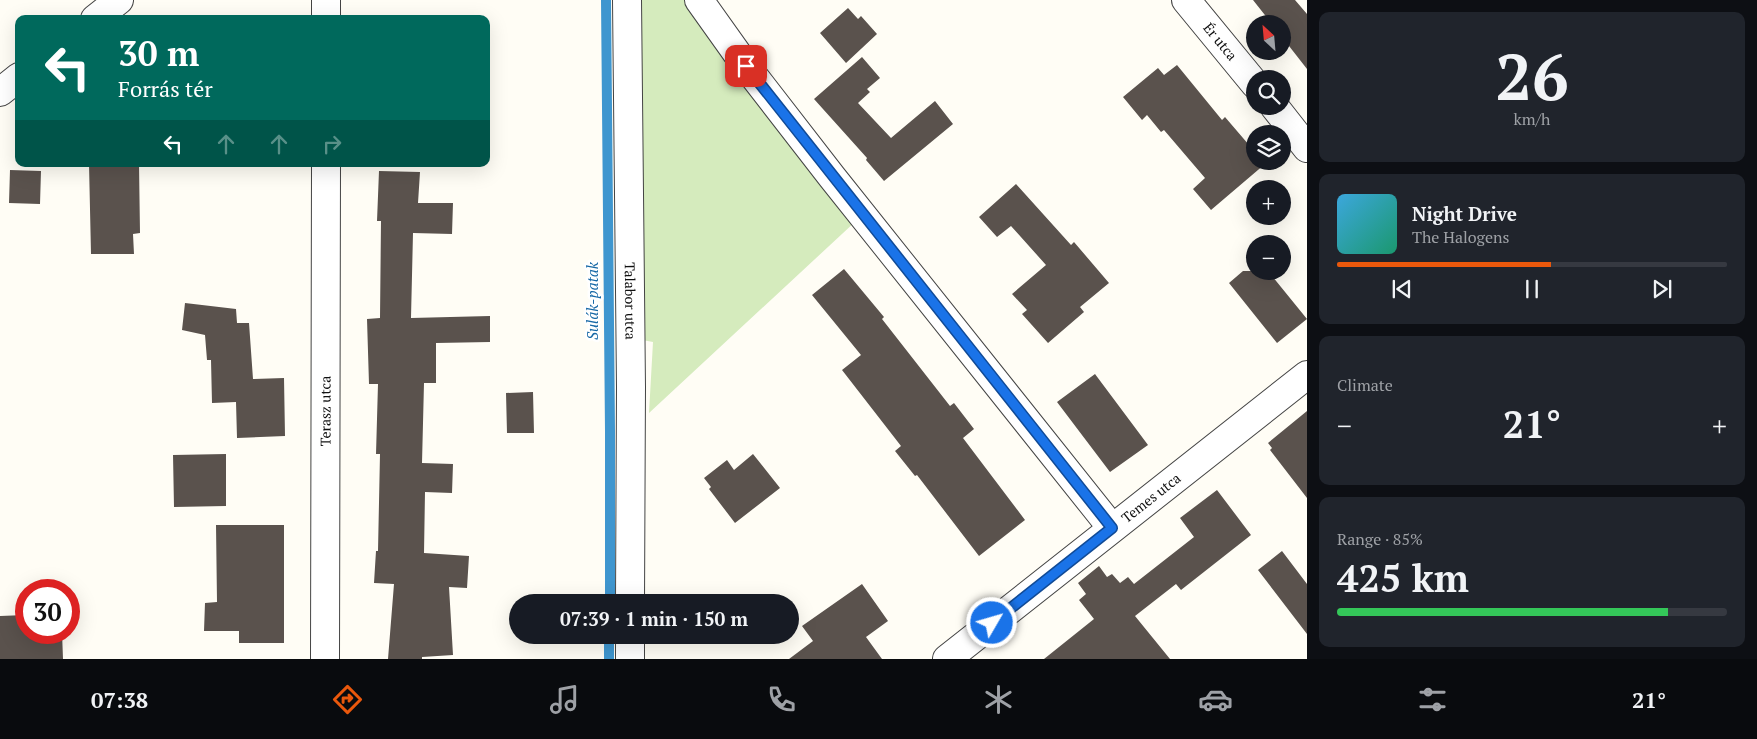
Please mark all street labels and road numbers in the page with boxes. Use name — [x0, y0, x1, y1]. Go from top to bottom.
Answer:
street label: Ér utca — [1199, 18, 1242, 64]
street label: Talabor utca — [621, 262, 641, 340]
street label: Terasz utca — [315, 376, 335, 446]
street label: Temes utca — [1117, 468, 1184, 527]

